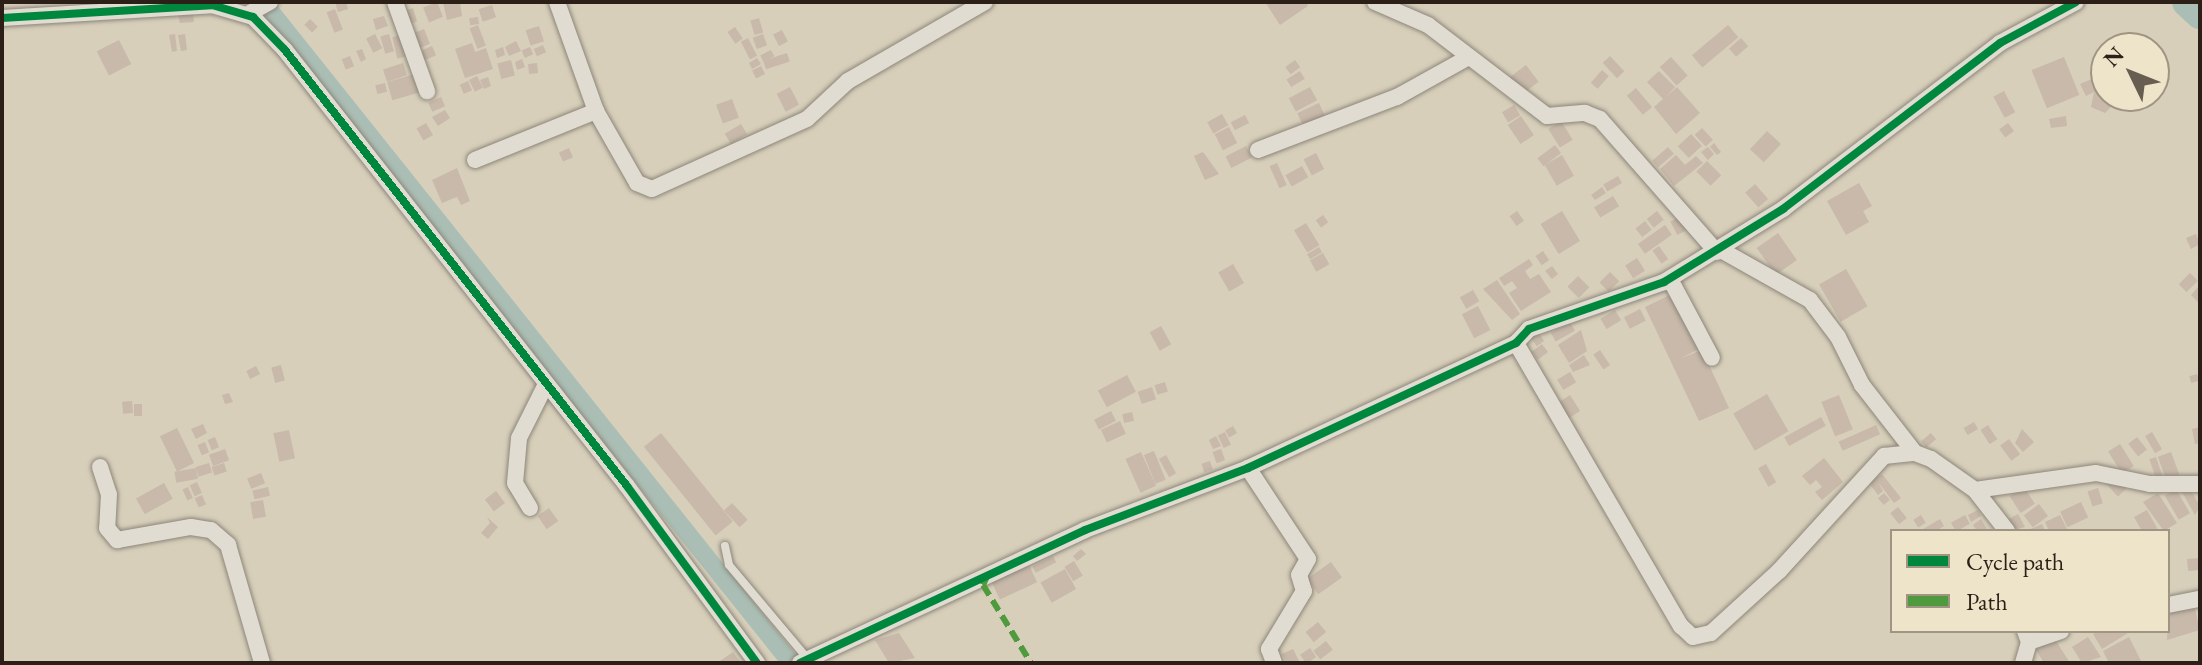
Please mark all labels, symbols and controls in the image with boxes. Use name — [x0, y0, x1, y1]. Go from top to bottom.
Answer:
north arrow — [2090, 32, 2170, 112]
text: N — [2097, 40, 2130, 73]
legend — [1890, 529, 2170, 633]
text: Cycle path — [1966, 546, 2064, 577]
text: Path — [1966, 586, 2008, 617]

